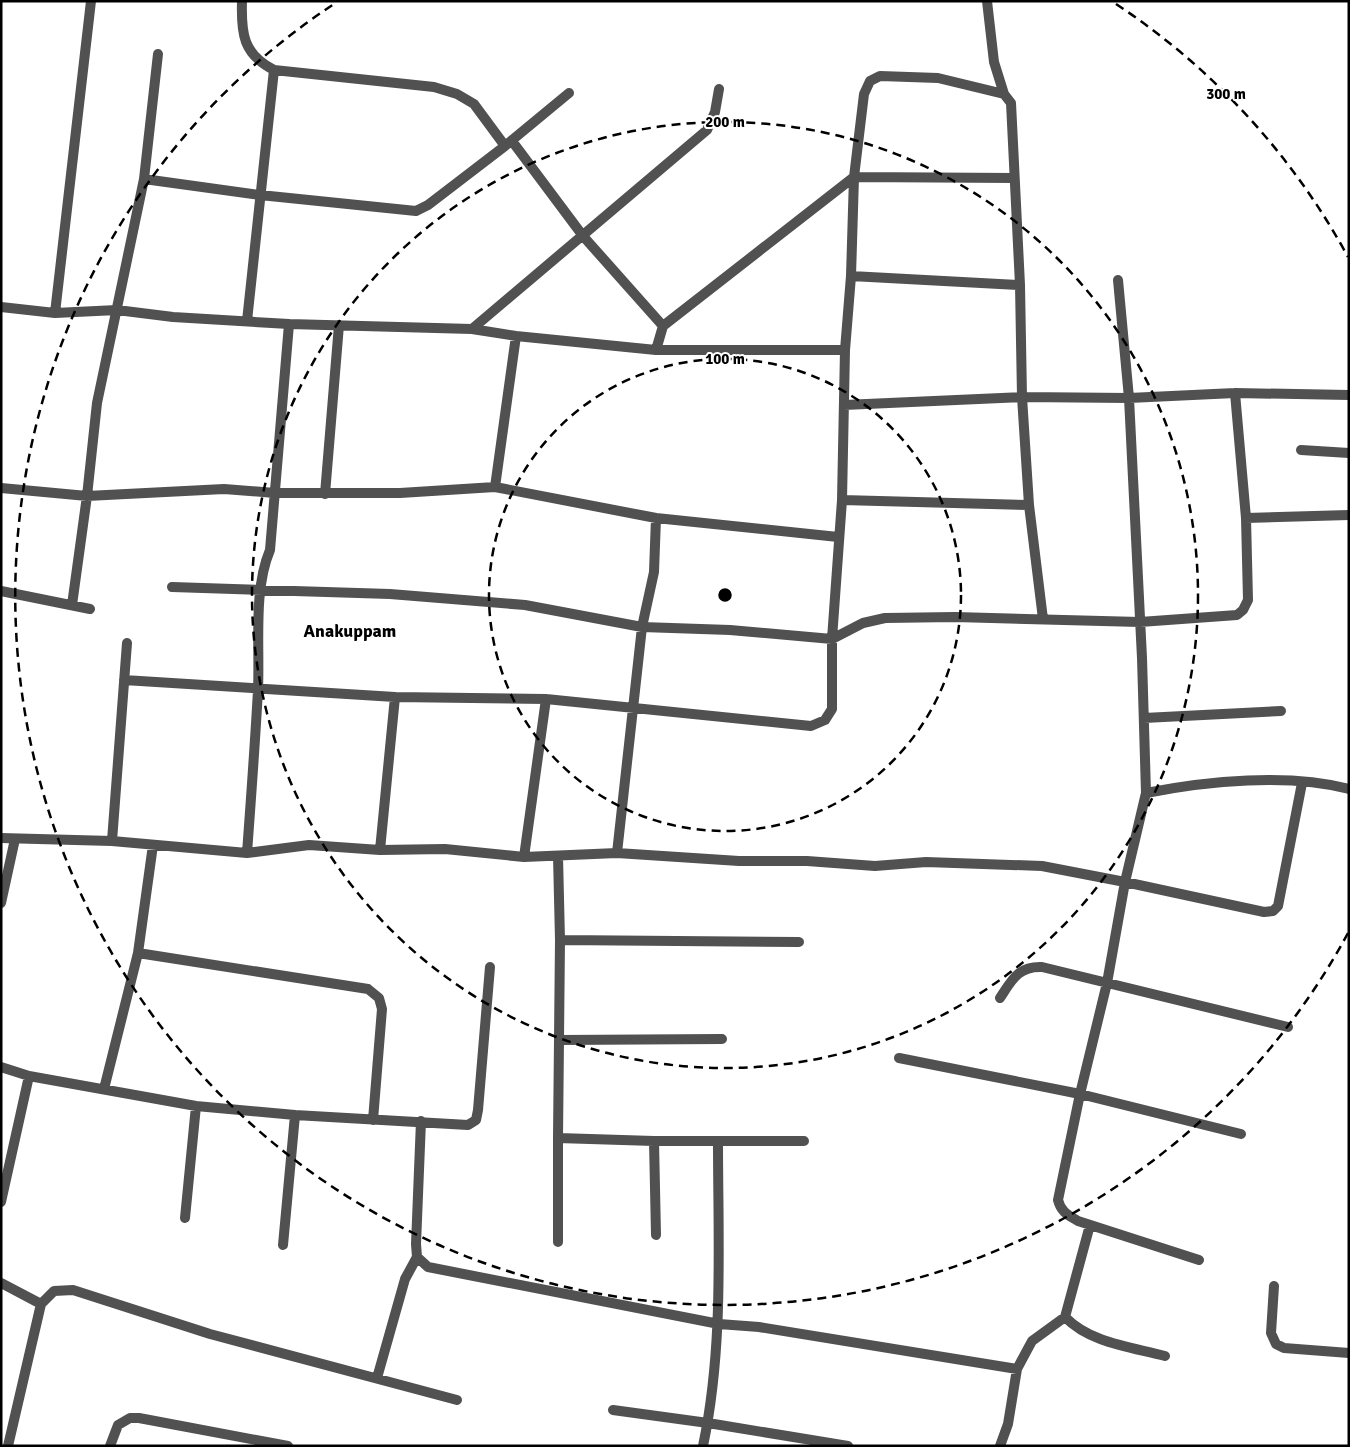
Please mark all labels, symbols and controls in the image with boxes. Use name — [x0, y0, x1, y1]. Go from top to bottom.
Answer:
text: 300 m — [1206, 85, 1246, 103]
text: 200 m — [705, 113, 745, 131]
text: 100 m — [705, 350, 745, 368]
centre of rings — [716, 586, 734, 604]
district label: Anakuppam — [304, 620, 396, 642]

